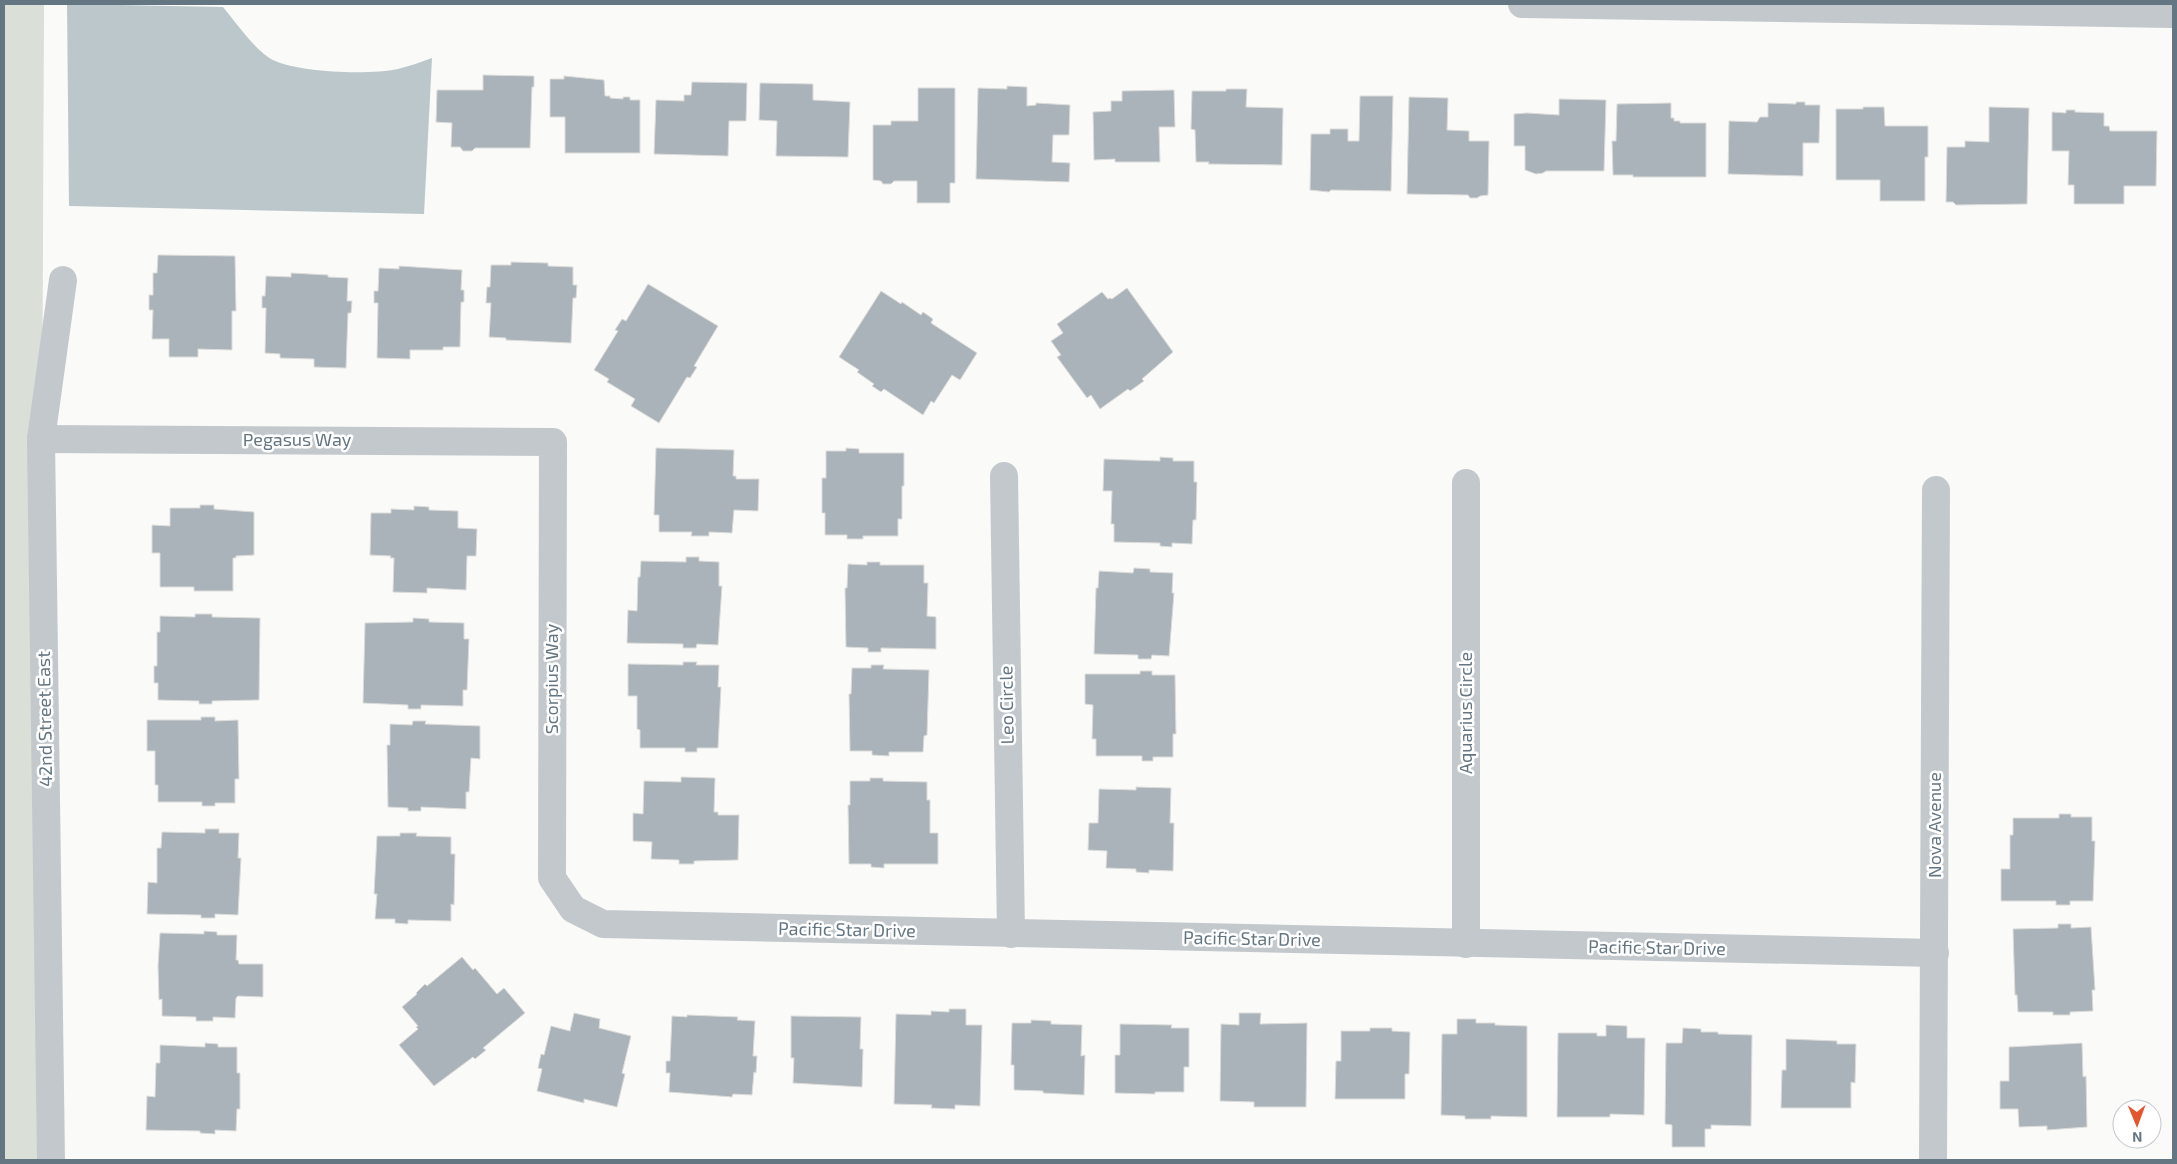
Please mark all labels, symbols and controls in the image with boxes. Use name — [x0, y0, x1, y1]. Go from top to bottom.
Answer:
street label: Pegasus Way — [243, 428, 352, 450]
street label: Scorpius Way — [540, 623, 562, 734]
street label: 42nd Street East — [32, 651, 56, 787]
street label: Aquarius Circle — [1454, 652, 1476, 774]
street label: Leo Circle — [994, 666, 1018, 745]
street label: Nova Avenue — [1923, 772, 1945, 878]
street label: Pacific Star Drive — [778, 917, 916, 941]
street label: Pacific Star Drive — [1183, 926, 1321, 950]
street label: Pacific Star Drive — [1588, 935, 1726, 959]
north arrow — [2112, 1099, 2162, 1149]
text: N — [2132, 1129, 2142, 1146]

